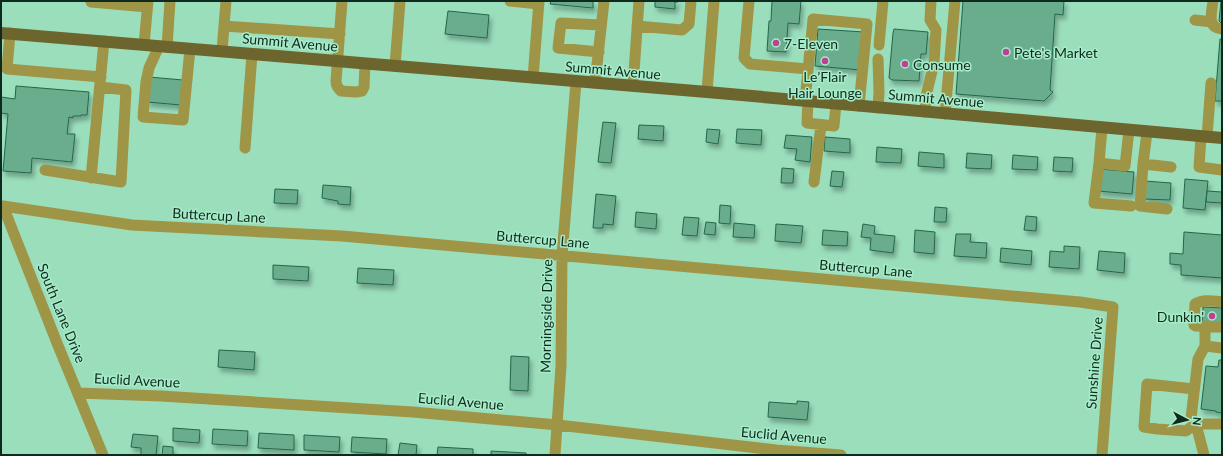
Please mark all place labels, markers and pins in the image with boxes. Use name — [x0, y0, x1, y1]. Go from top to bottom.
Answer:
place label: 7-Eleven — [784, 35, 838, 52]
marker: 7-Eleven — [771, 38, 781, 48]
place label: Pete's Market — [1014, 44, 1098, 61]
marker: Pete's Market — [1001, 47, 1011, 57]
marker: Le’Flair Hair Lounge — [820, 56, 830, 66]
place label: Consume — [913, 56, 971, 73]
marker: Consume — [900, 59, 910, 69]
place label: Le’Flair Hair Lounge — [788, 68, 862, 101]
place label: Dunkin' — [1157, 308, 1204, 325]
marker: Dunkin' — [1207, 311, 1217, 321]

